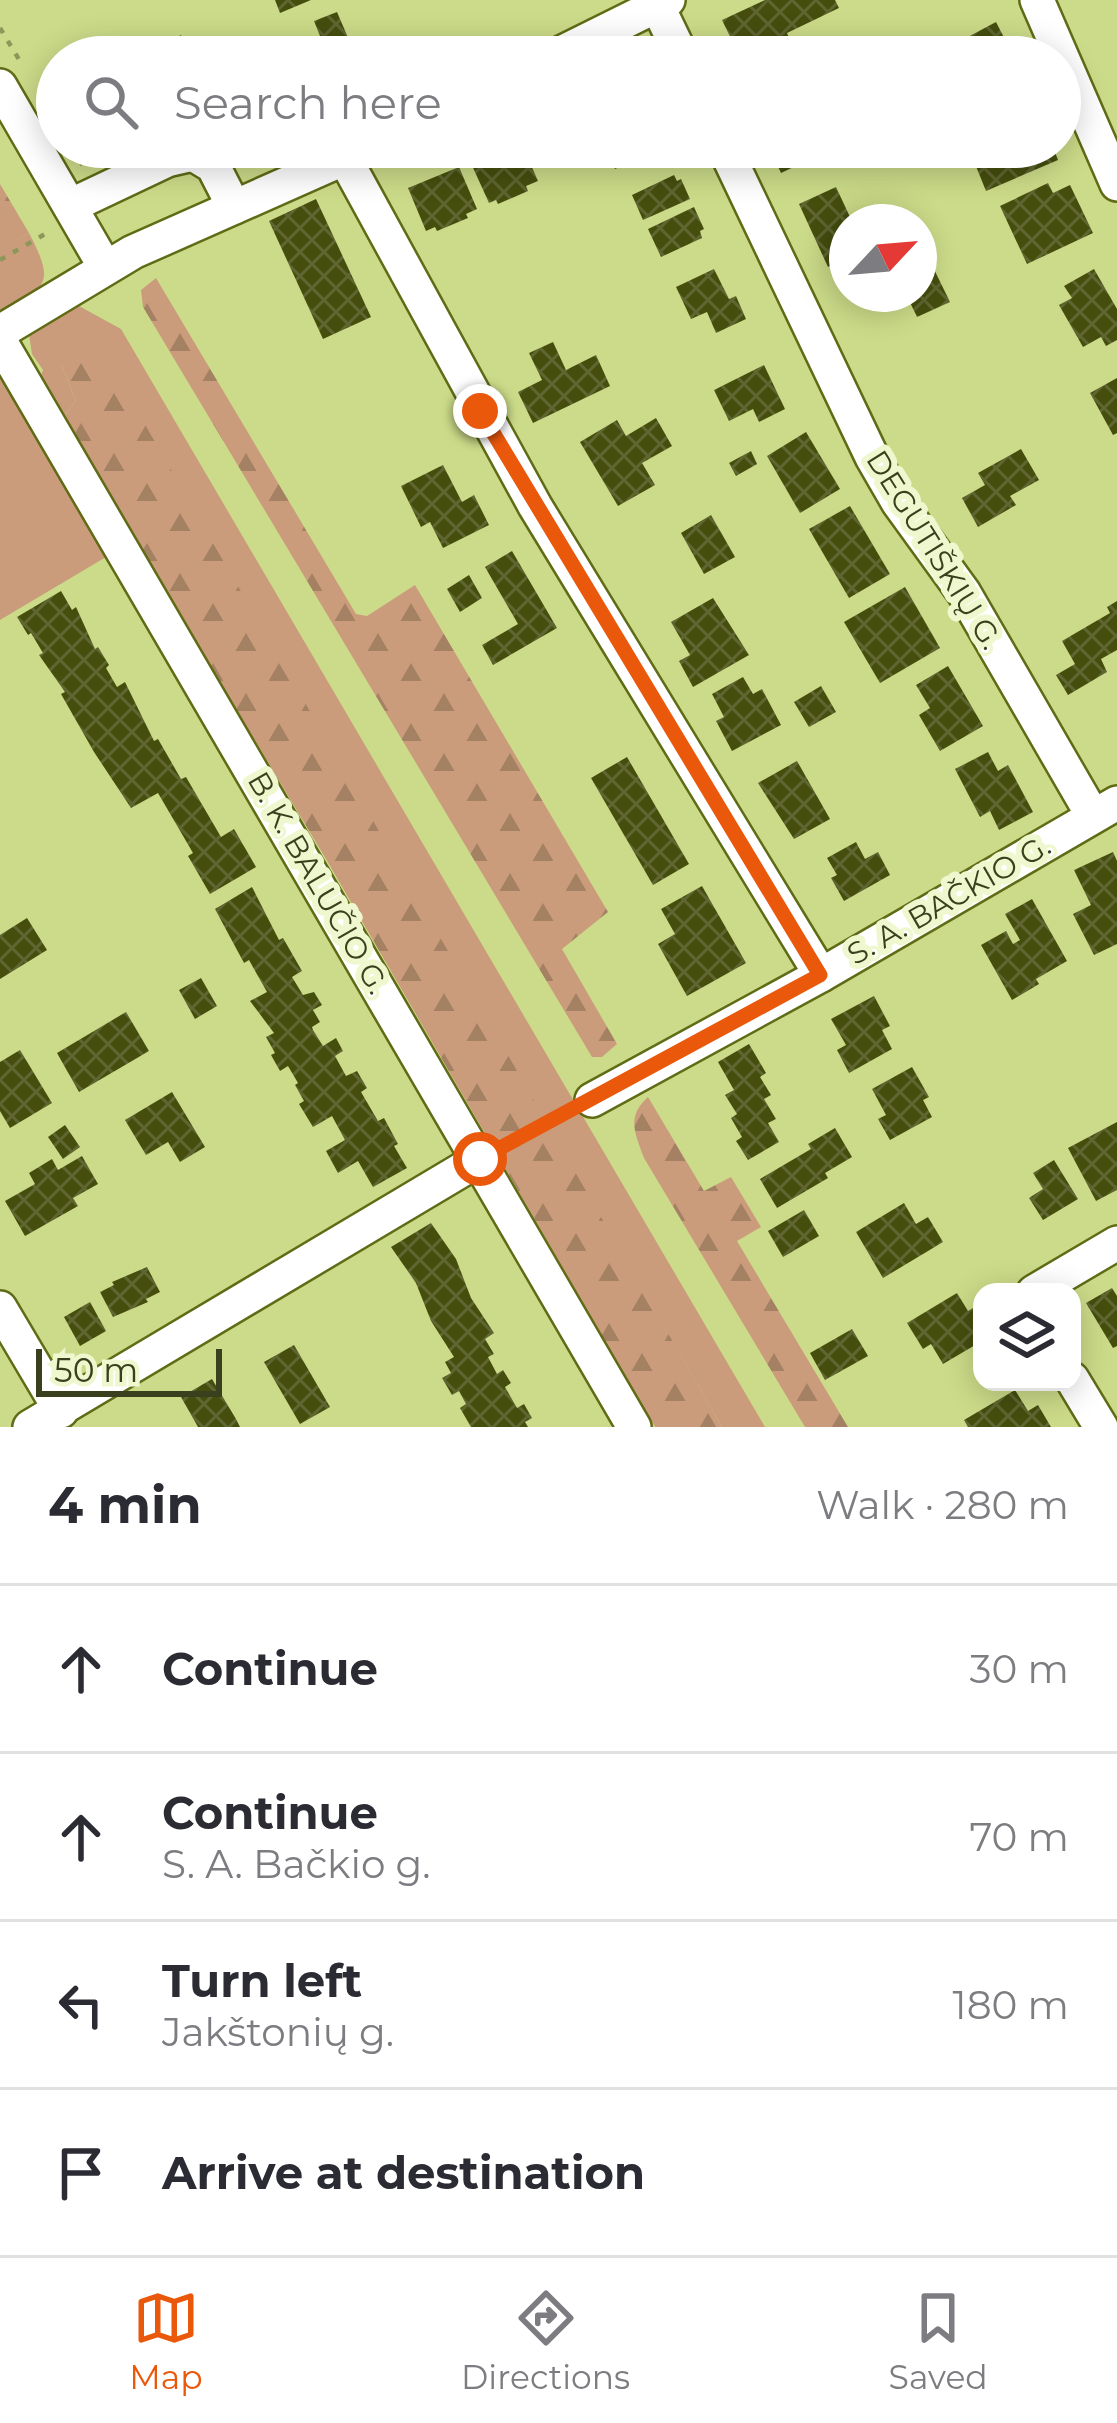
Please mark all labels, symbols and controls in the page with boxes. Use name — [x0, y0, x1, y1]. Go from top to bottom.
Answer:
search box — [36, 36, 1081, 168]
icon: search — [78, 69, 144, 135]
text: Search here — [174, 75, 442, 130]
north arrow — [829, 204, 937, 312]
route end — [453, 384, 507, 438]
street label: DEGUTIŠKIŲ G. — [858, 443, 1011, 656]
street label: B. K. BALUČIO G. — [240, 765, 397, 1001]
street label: S. A. BAČKIO G. — [841, 826, 1057, 973]
route start — [453, 1132, 507, 1186]
map controls — [973, 1283, 1081, 1391]
button: layers — [973, 1283, 1081, 1391]
scale bar — [36, 1343, 222, 1396]
text: 50 m — [54, 1350, 138, 1390]
text: 4 min — [48, 1474, 202, 1536]
text: Walk · 280 m — [816, 1481, 1069, 1529]
icon: ahead — [48, 1636, 114, 1702]
text: Continue — [162, 1641, 378, 1696]
text: 30 m — [970, 1645, 1069, 1693]
text: Continue — [162, 1785, 378, 1840]
icon: ahead — [48, 1804, 114, 1870]
text: 70 m — [969, 1813, 1069, 1861]
text: S. A. Bačkio g. — [162, 1840, 431, 1888]
text: Turn left — [162, 1953, 362, 2008]
icon: left — [48, 1972, 114, 2038]
text: 180 m — [953, 1981, 1069, 2029]
text: Jakštonių g. — [162, 2008, 394, 2056]
icon: arrive — [48, 2140, 114, 2206]
text: Arrive at destination — [162, 2145, 645, 2200]
tab: Map — [129, 2285, 203, 2397]
tab: Directions — [461, 2285, 630, 2397]
tab: Saved — [889, 2285, 988, 2397]

